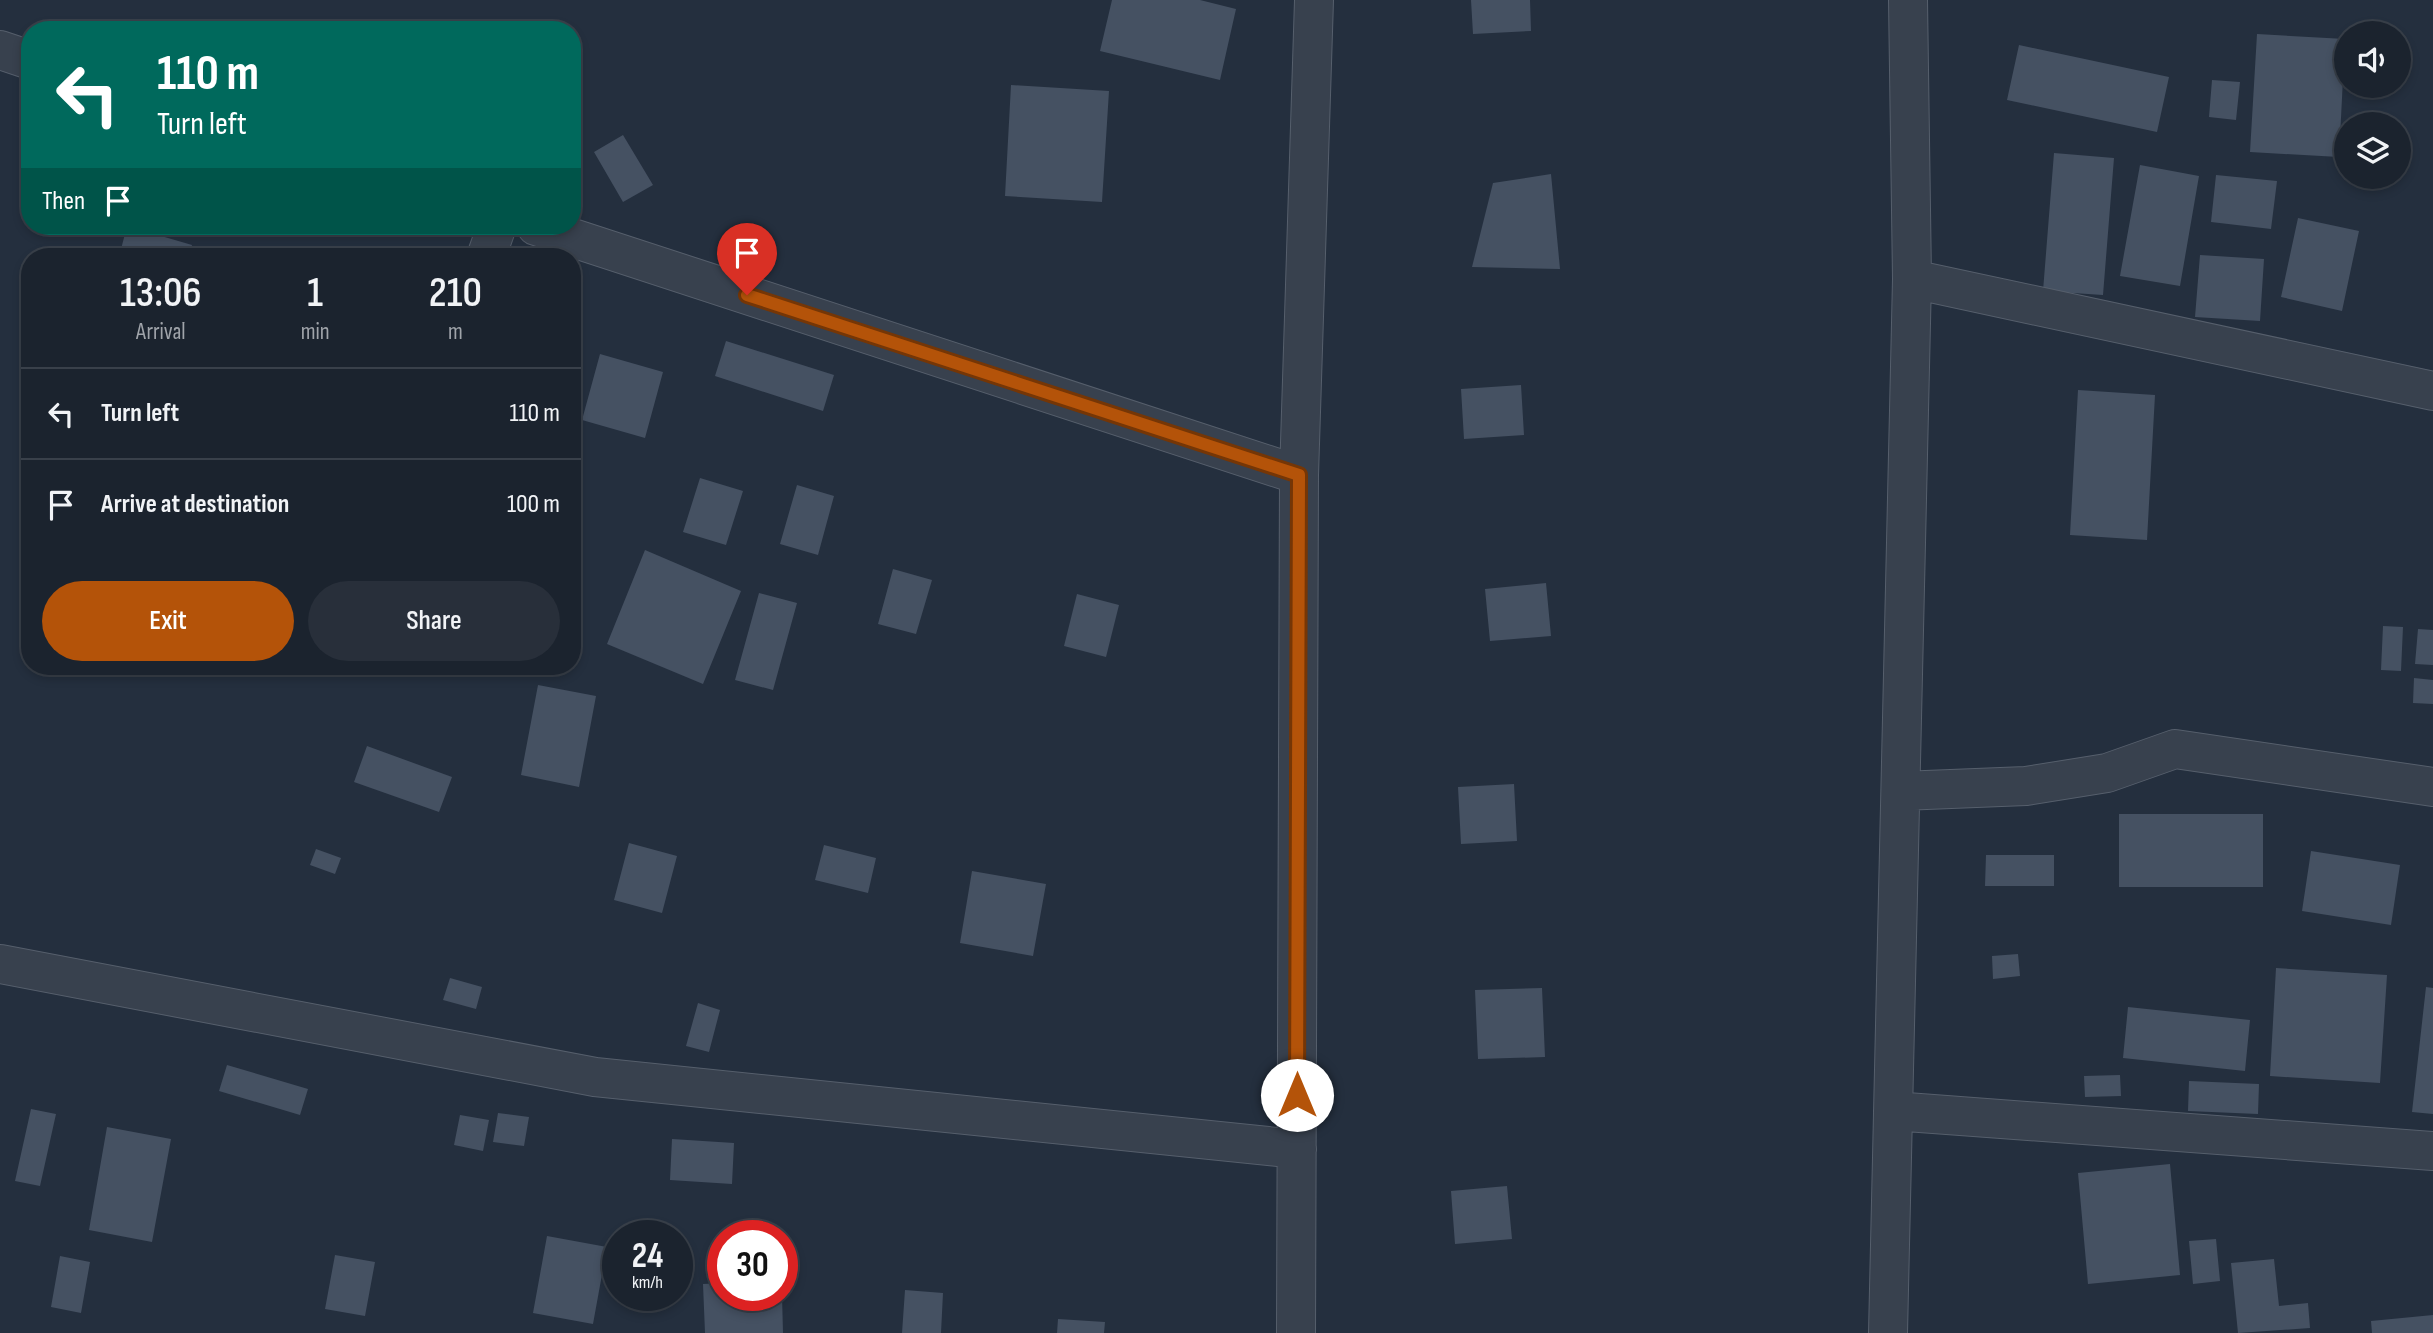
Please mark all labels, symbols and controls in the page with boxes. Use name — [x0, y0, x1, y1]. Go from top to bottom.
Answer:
map controls — [2334, 21, 2411, 189]
button: sound — [2334, 21, 2411, 98]
text: 110 m — [157, 45, 259, 104]
icon: left — [42, 49, 133, 140]
text: Turn left — [157, 105, 247, 144]
button: layers — [2334, 112, 2411, 189]
icon: arrive — [99, 182, 137, 220]
text: Then — [42, 186, 85, 217]
pin — [717, 223, 777, 295]
icon: arrive — [728, 234, 766, 272]
text: 13:06 — [120, 268, 202, 319]
text: 1 — [307, 268, 323, 319]
text: 210 — [429, 268, 482, 319]
text: Arrival — [136, 318, 186, 346]
text: min — [301, 318, 330, 346]
text: m — [448, 318, 463, 346]
icon: left — [42, 395, 80, 433]
text: Turn left — [101, 398, 179, 429]
text: 110 m — [509, 398, 560, 429]
icon: arrive — [42, 486, 80, 524]
text: Arrive at destination — [101, 489, 289, 520]
text: 100 m — [507, 489, 560, 520]
button: Exit — [42, 581, 294, 661]
button: Share — [308, 581, 560, 661]
position arrow — [1260, 1058, 1334, 1132]
speed limit sign: 30 — [707, 1220, 798, 1311]
text: 24 — [632, 1235, 663, 1278]
text: km/h — [632, 1272, 663, 1293]

